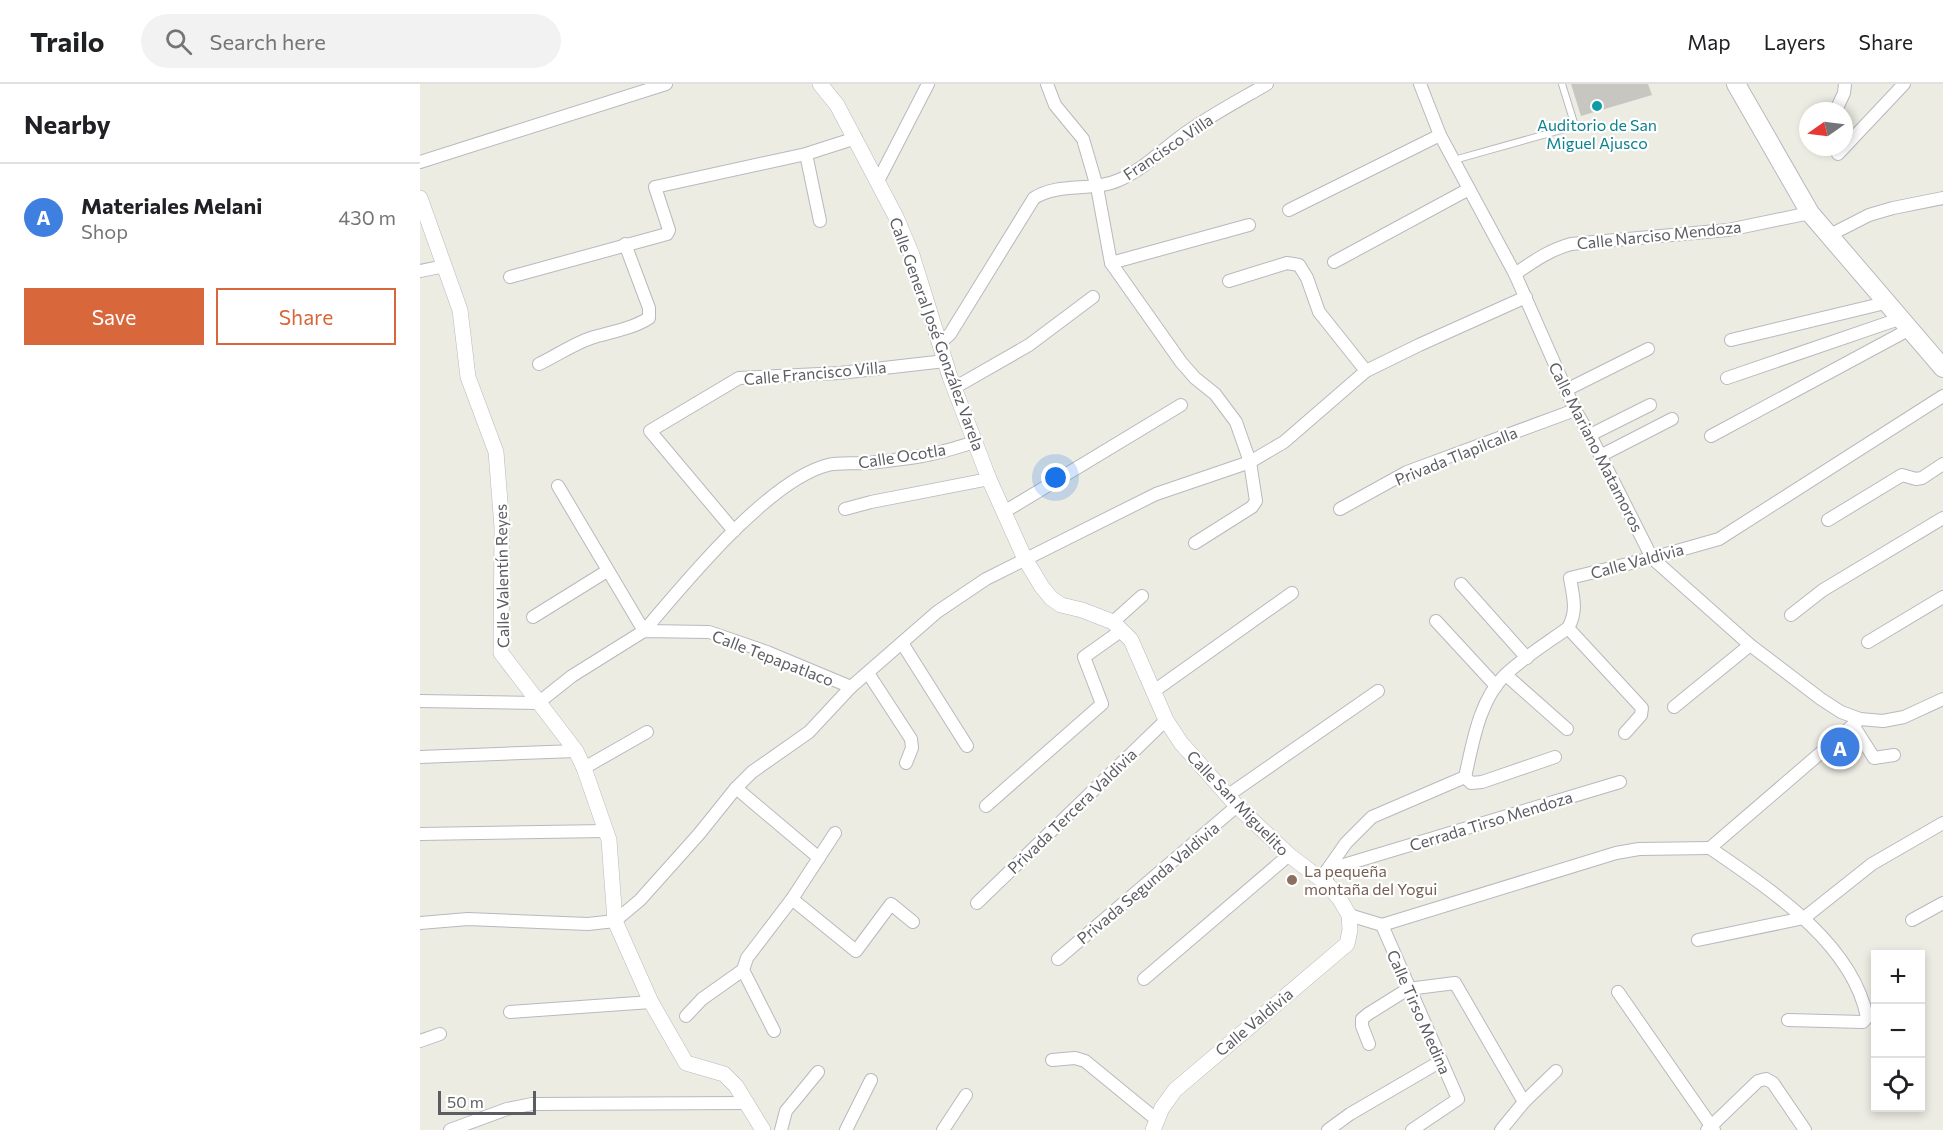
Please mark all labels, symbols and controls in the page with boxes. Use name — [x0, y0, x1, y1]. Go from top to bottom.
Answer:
search box — [141, 14, 561, 68]
text: Trailo — [30, 24, 105, 58]
icon: search — [162, 25, 195, 58]
text: Search here — [210, 28, 326, 55]
text: Map — [1687, 29, 1731, 54]
text: Layers — [1764, 29, 1826, 54]
text: Share — [1859, 29, 1913, 54]
marker: Auditorio de San Miguel Ajusco — [1590, 99, 1604, 113]
north arrow — [1799, 102, 1853, 156]
text: Nearby — [24, 108, 111, 139]
street label: Francisco Villa — [1119, 110, 1216, 184]
place label: Auditorio de San Miguel Ajusco — [1537, 115, 1657, 152]
text: Materiales Melani — [81, 192, 262, 219]
text: A — [36, 205, 51, 229]
text: 430 m — [338, 205, 396, 229]
street label: Calle General José González Varela — [886, 215, 989, 453]
street label: Calle Narciso Mendoza — [1576, 216, 1742, 253]
text: Shop — [81, 219, 128, 243]
button: Save — [24, 288, 204, 345]
button: Share — [216, 288, 396, 345]
street label: Calle Francisco Villa — [743, 357, 887, 388]
street label: Calle Mariano Matamoros — [1545, 359, 1648, 535]
street label: Privada Tlapilcalla — [1392, 422, 1520, 489]
street label: Calle Ocotla — [857, 439, 947, 472]
your location — [1041, 463, 1070, 492]
street label: Calle Valentín Reyes — [491, 504, 512, 648]
street label: Calle Valdivia — [1588, 539, 1685, 582]
street label: Calle Tepapatlaco — [710, 626, 837, 689]
pin: A — [1820, 724, 1860, 770]
street label: Privada Tercera Valdivia — [1003, 744, 1140, 877]
street label: Calle San Miguelito — [1183, 746, 1293, 859]
street label: Cerrada Tirso Mendoza — [1407, 787, 1575, 854]
street label: Privada Segunda Valdivia — [1073, 818, 1223, 948]
place label: La pequeña montaña del Yogui — [1304, 861, 1437, 898]
marker: La pequeña montaña del Yogui — [1285, 873, 1299, 887]
street label: Calle Tirso Medina — [1384, 947, 1455, 1077]
map controls — [1871, 950, 1925, 1112]
button: + — [1871, 950, 1925, 1004]
street label: Calle Valdivia — [1211, 984, 1296, 1060]
button: − — [1871, 1004, 1925, 1058]
button: locate — [1871, 1058, 1925, 1112]
scale bar — [438, 1088, 536, 1116]
text: 50 m — [447, 1092, 484, 1111]

